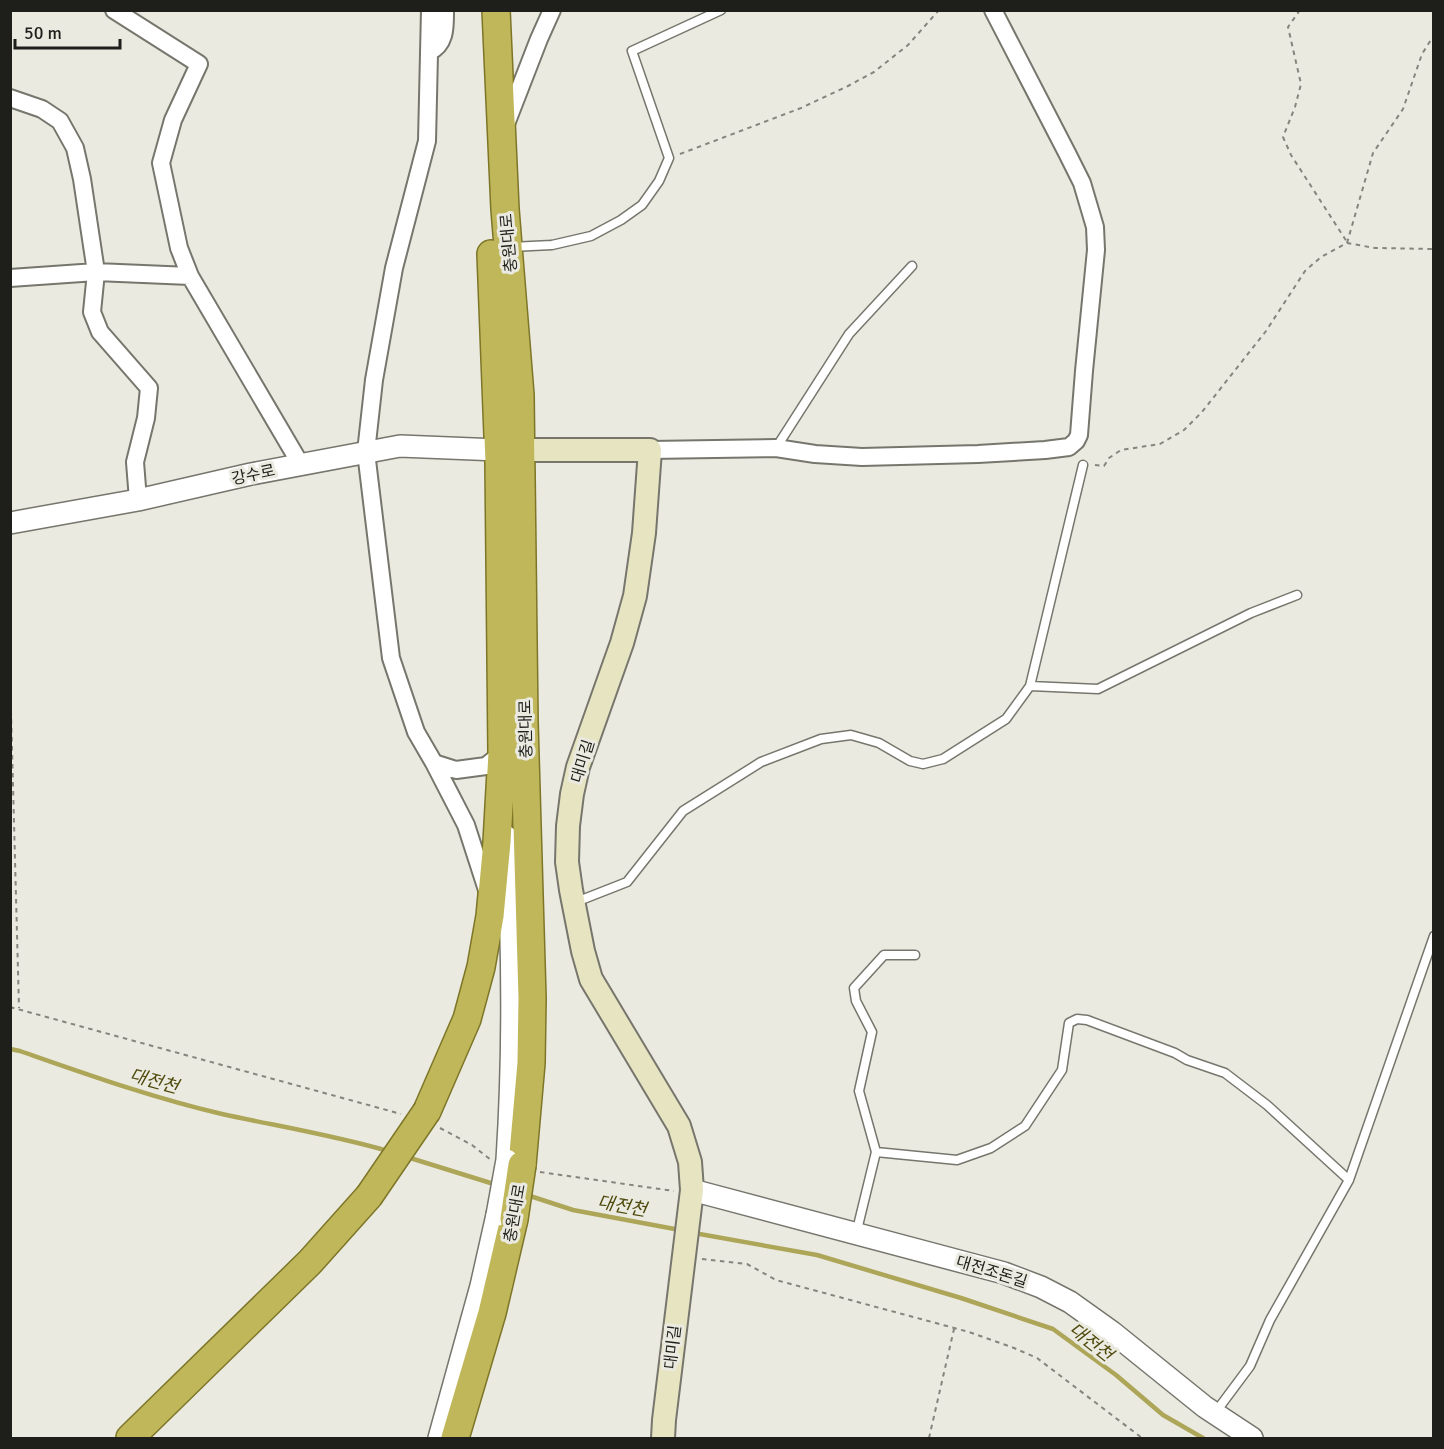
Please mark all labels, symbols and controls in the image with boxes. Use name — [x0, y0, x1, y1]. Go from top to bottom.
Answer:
scale bar — [15, 12, 120, 50]
text: 50 m — [24, 22, 62, 44]
street label: 충원대로 — [496, 212, 522, 273]
street label: 강수로 — [230, 461, 277, 489]
street label: 충원대로 — [515, 699, 537, 759]
street label: 대미길 — [567, 737, 599, 785]
water label: 대전천 — [127, 1064, 183, 1099]
street label: 충원대로 — [500, 1182, 530, 1244]
water label: 대전천 — [596, 1191, 651, 1222]
street label: 대전조돈길 — [954, 1252, 1030, 1292]
water label: 대전천 — [1065, 1318, 1119, 1367]
street label: 대미길 — [660, 1324, 686, 1370]

